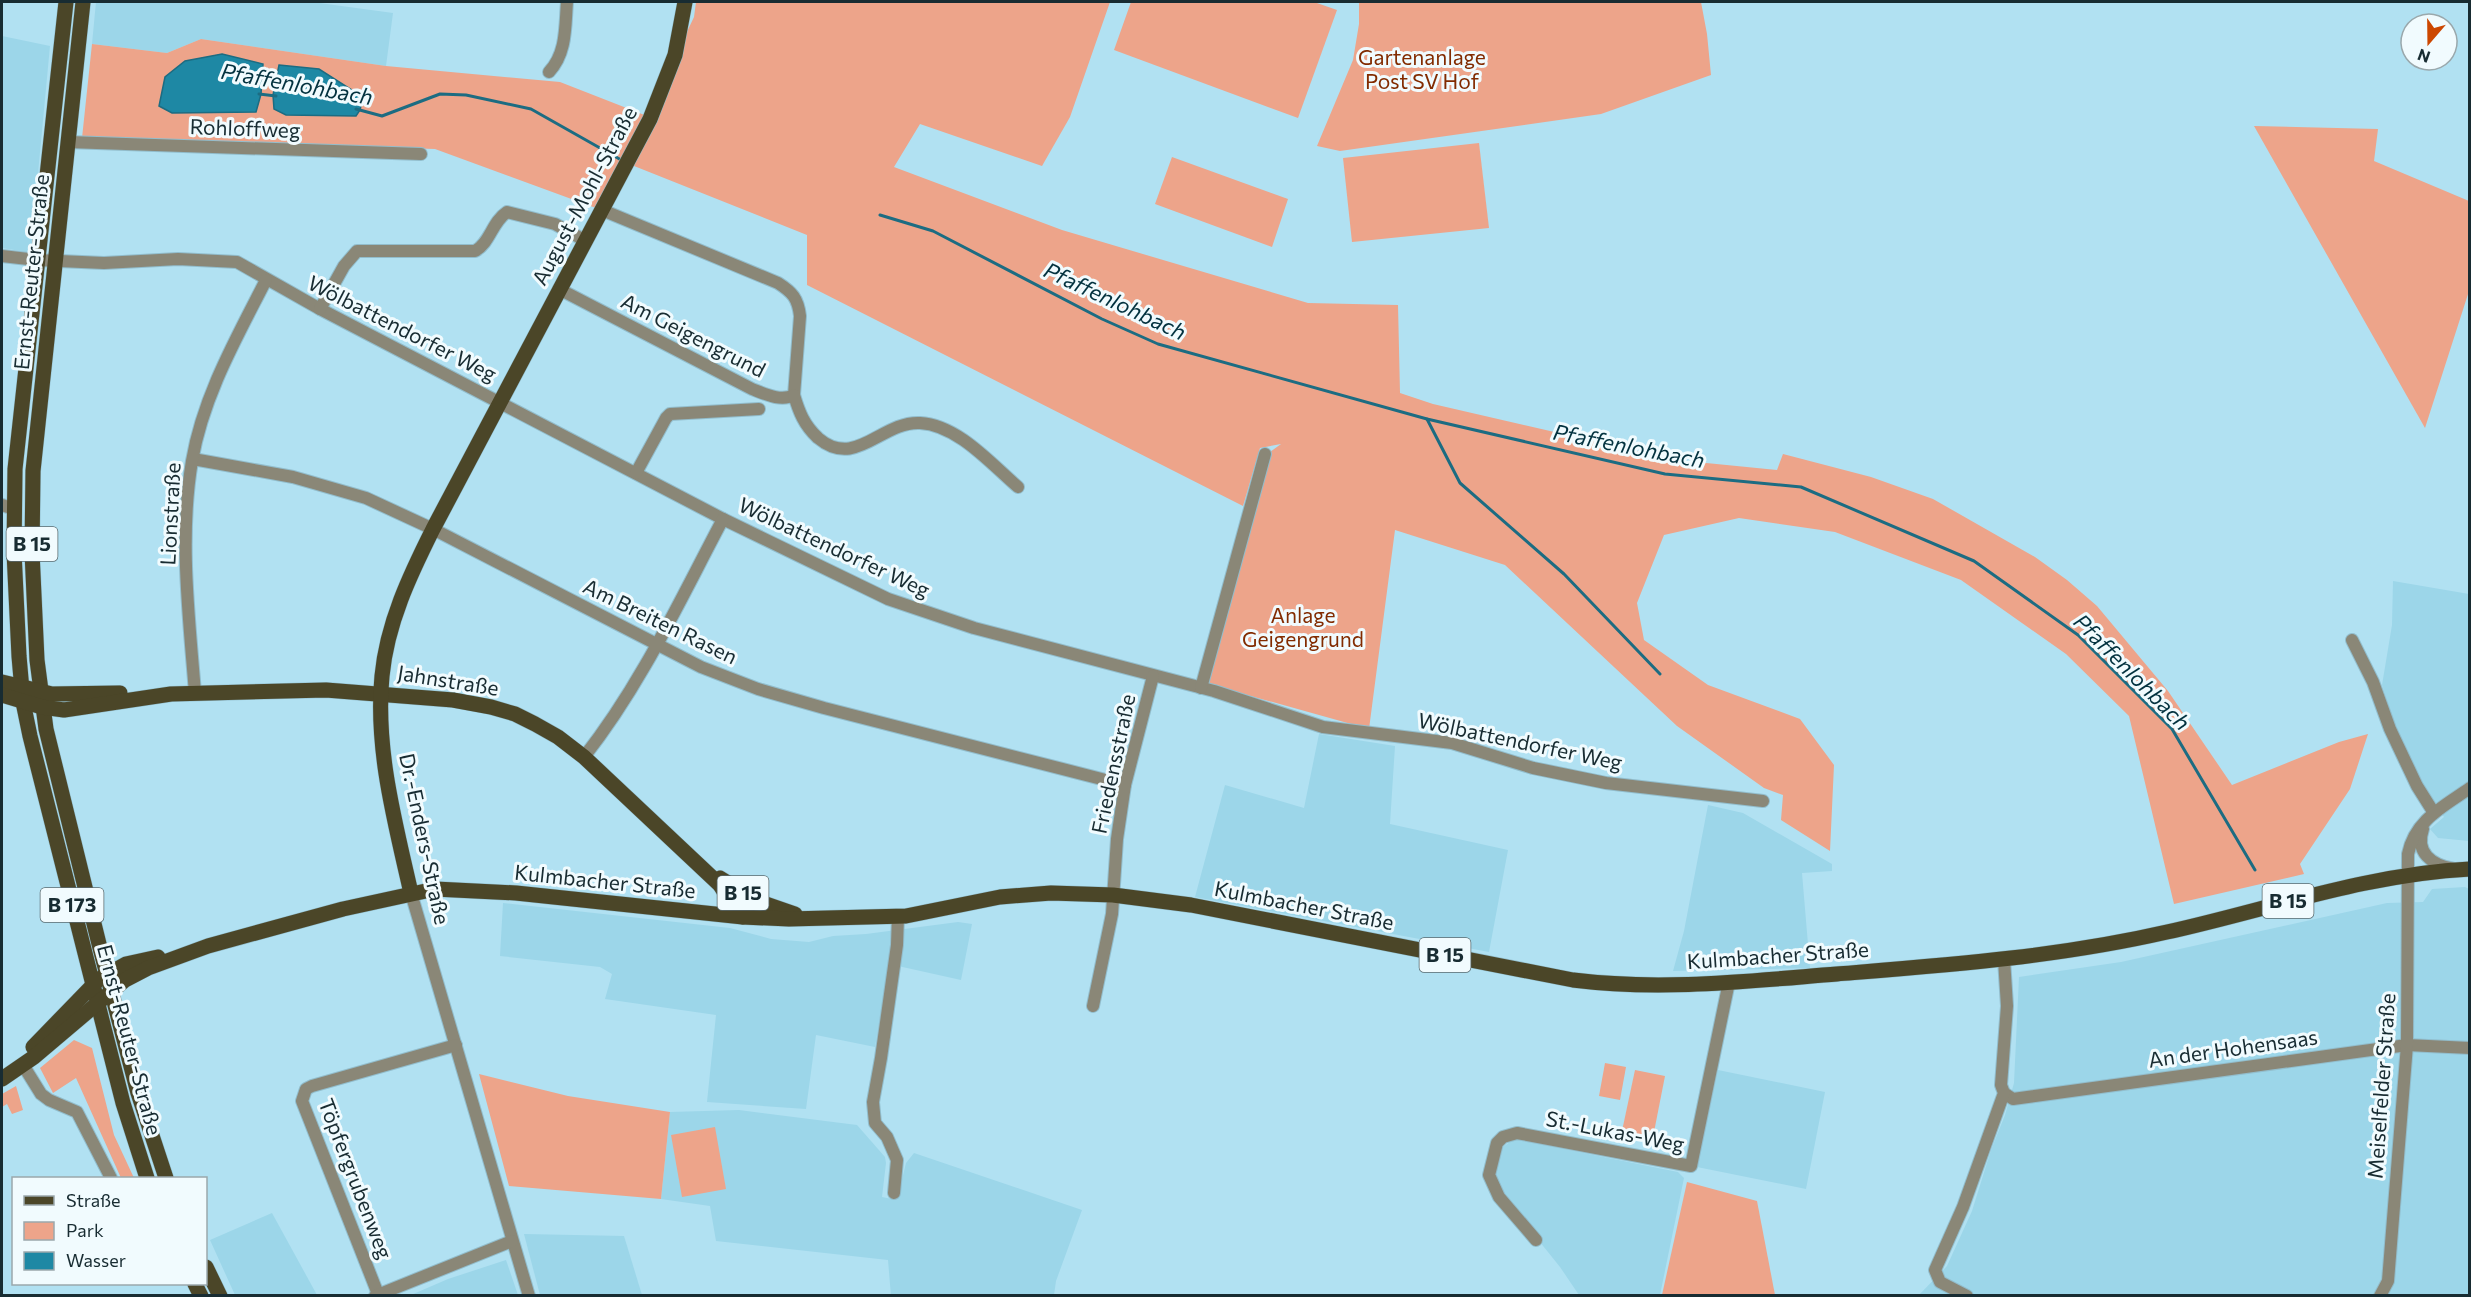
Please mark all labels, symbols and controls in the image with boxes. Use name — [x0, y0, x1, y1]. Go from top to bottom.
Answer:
north arrow — [2399, 12, 2459, 72]
park label: Gartenanlage Post SV Hof — [1358, 44, 1486, 93]
text: N — [2415, 46, 2433, 68]
water label: Pfaffenlohbach — [219, 57, 375, 110]
street label: August-Mohl-Straße — [526, 102, 641, 289]
street label: Rohloffweg — [189, 113, 301, 142]
street label: Ernst-Reuter-Straße — [8, 173, 53, 371]
water label: Pfaffenlohbach — [1040, 256, 1191, 345]
street label: Wölbattendorfer Weg — [304, 269, 501, 386]
street label: Am Geigengrund — [617, 288, 770, 382]
water label: Pfaffenlohbach — [1551, 418, 1707, 473]
street label: Lionstraße — [154, 462, 185, 566]
street label: Wölbattendorfer Weg — [735, 491, 934, 602]
road number: B 15 — [6, 527, 57, 561]
street label: Am Breiten Rasen — [580, 573, 742, 669]
park label: Anlage Geigengrund — [1242, 602, 1364, 651]
water label: Pfaffenlohbach — [2068, 608, 2196, 736]
street label: Jahnstraße — [396, 659, 501, 700]
street label: Friedensstraße — [1085, 691, 1140, 836]
street label: Wölbattendorfer Weg — [1416, 707, 1625, 774]
street label: Dr.-Enders-Straße — [395, 751, 456, 927]
street label: Kulmbacher Straße — [513, 859, 697, 902]
street label: Kulmbacher Straße — [1212, 875, 1396, 934]
road number: B 15 — [718, 876, 768, 910]
road number: B 15 — [2262, 884, 2314, 918]
road number: B 173 — [40, 888, 104, 922]
street label: Kulmbacher Straße — [1686, 936, 1870, 973]
road number: B 15 — [1420, 938, 1470, 972]
street label: Ernst-Reuter-Straße — [93, 941, 168, 1138]
street label: Meiselfelder Straße — [2362, 992, 2399, 1180]
street label: An der Hohensaas — [2147, 1023, 2319, 1072]
street label: Töpfergrubenweg — [314, 1095, 398, 1262]
street label: St.-Lukas-Weg — [1544, 1105, 1687, 1156]
legend — [12, 1177, 207, 1285]
text: Straße — [66, 1189, 121, 1211]
text: Park — [66, 1219, 104, 1241]
text: Wasser — [66, 1249, 126, 1271]

